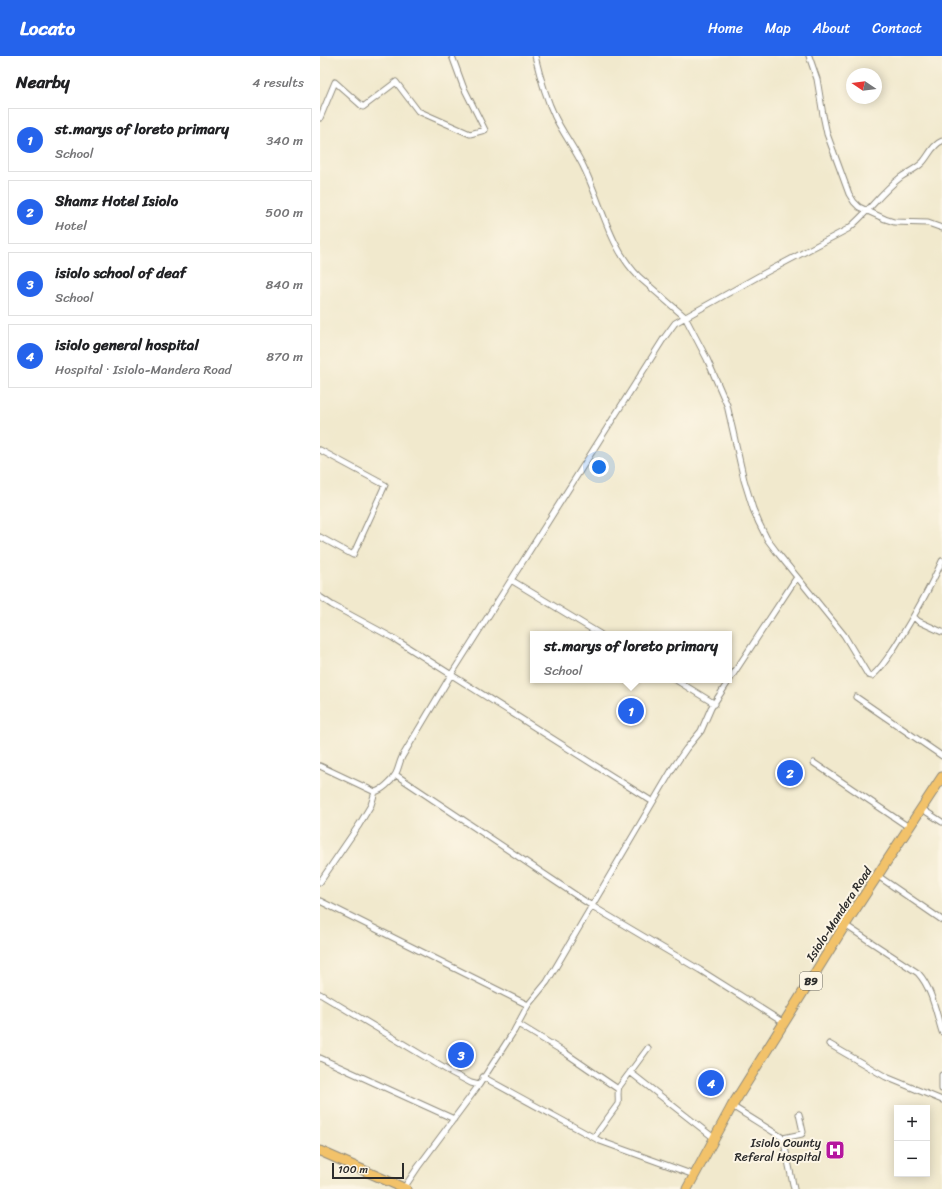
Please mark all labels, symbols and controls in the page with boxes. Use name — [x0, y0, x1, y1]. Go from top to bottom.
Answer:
text: Locato — [20, 12, 75, 45]
text: Home — [708, 16, 743, 41]
text: Map — [765, 16, 791, 41]
text: About — [813, 16, 850, 41]
text: Contact — [872, 16, 922, 41]
text: Nearby — [16, 67, 70, 97]
north arrow — [846, 68, 882, 104]
text: 4 results — [252, 71, 304, 94]
text: st.marys of loreto primary — [55, 116, 229, 142]
text: 1 — [27, 129, 33, 152]
text: 340 m — [266, 129, 303, 152]
text: School — [55, 142, 93, 165]
text: Shamz Hotel Isiolo — [55, 188, 178, 214]
text: 2 — [26, 201, 34, 224]
text: 500 m — [265, 201, 303, 224]
text: Hotel — [55, 214, 87, 237]
text: isiolo school of deaf — [55, 260, 186, 286]
text: 3 — [26, 273, 34, 296]
text: 840 m — [265, 273, 303, 296]
text: School — [55, 286, 93, 309]
text: isiolo general hospital — [55, 332, 199, 358]
text: 4 — [26, 345, 34, 368]
text: 870 m — [266, 345, 303, 368]
text: Hospital · Isiolo-Mandera Road — [55, 358, 231, 381]
your location — [589, 457, 609, 477]
popup — [530, 631, 732, 683]
text: st.marys of loreto primary — [544, 633, 718, 659]
text: School — [544, 659, 582, 682]
pin: 1 — [618, 696, 644, 726]
pin: 2 — [777, 758, 803, 788]
street label: Isiolo-Mandera Road — [799, 862, 878, 967]
road number: B9 — [800, 972, 822, 990]
pin: 3 — [448, 1040, 474, 1070]
pin: 4 — [698, 1068, 724, 1098]
map controls — [894, 1105, 930, 1177]
button: + — [894, 1105, 930, 1141]
place label: Isiolo County Referal Hospital — [735, 1132, 822, 1168]
hospital icon: Isiolo County Referal Hospital — [824, 1139, 846, 1161]
button: − — [894, 1141, 930, 1177]
text: 100 m — [338, 1160, 368, 1179]
scale bar — [332, 1161, 404, 1180]

